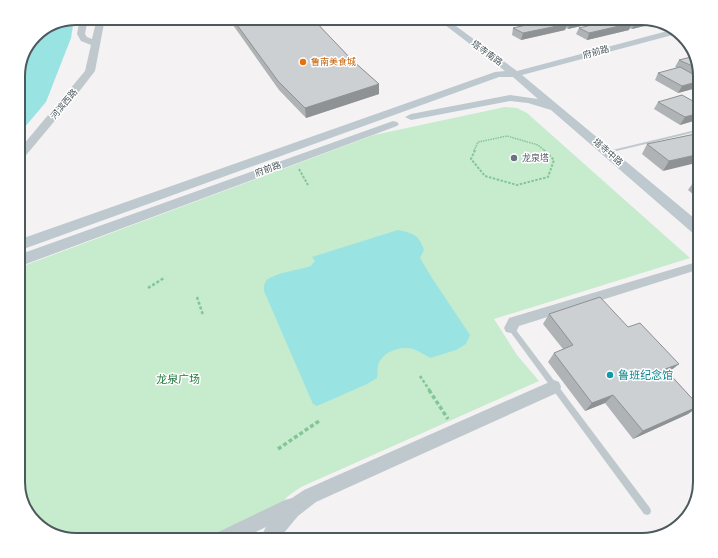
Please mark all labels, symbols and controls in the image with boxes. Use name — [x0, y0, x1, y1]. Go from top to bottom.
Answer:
street label: 塔寺南路 — [469, 38, 505, 68]
street label: 府前路 — [582, 44, 610, 60]
marker: 鲁南美食城 — [298, 57, 308, 67]
place label: 鲁南美食城 — [311, 57, 356, 67]
street label: 河滨西路 — [49, 87, 79, 121]
street label: 塔寺中路 — [591, 136, 625, 168]
place label: 龙泉塔 — [522, 152, 549, 163]
marker: 龙泉塔 — [509, 153, 519, 163]
street label: 府前路 — [254, 160, 282, 178]
place label: 鲁班纪念馆 — [618, 369, 673, 381]
marker: 鲁班纪念馆 — [605, 370, 615, 380]
park label: 龙泉广场 — [156, 373, 200, 385]

